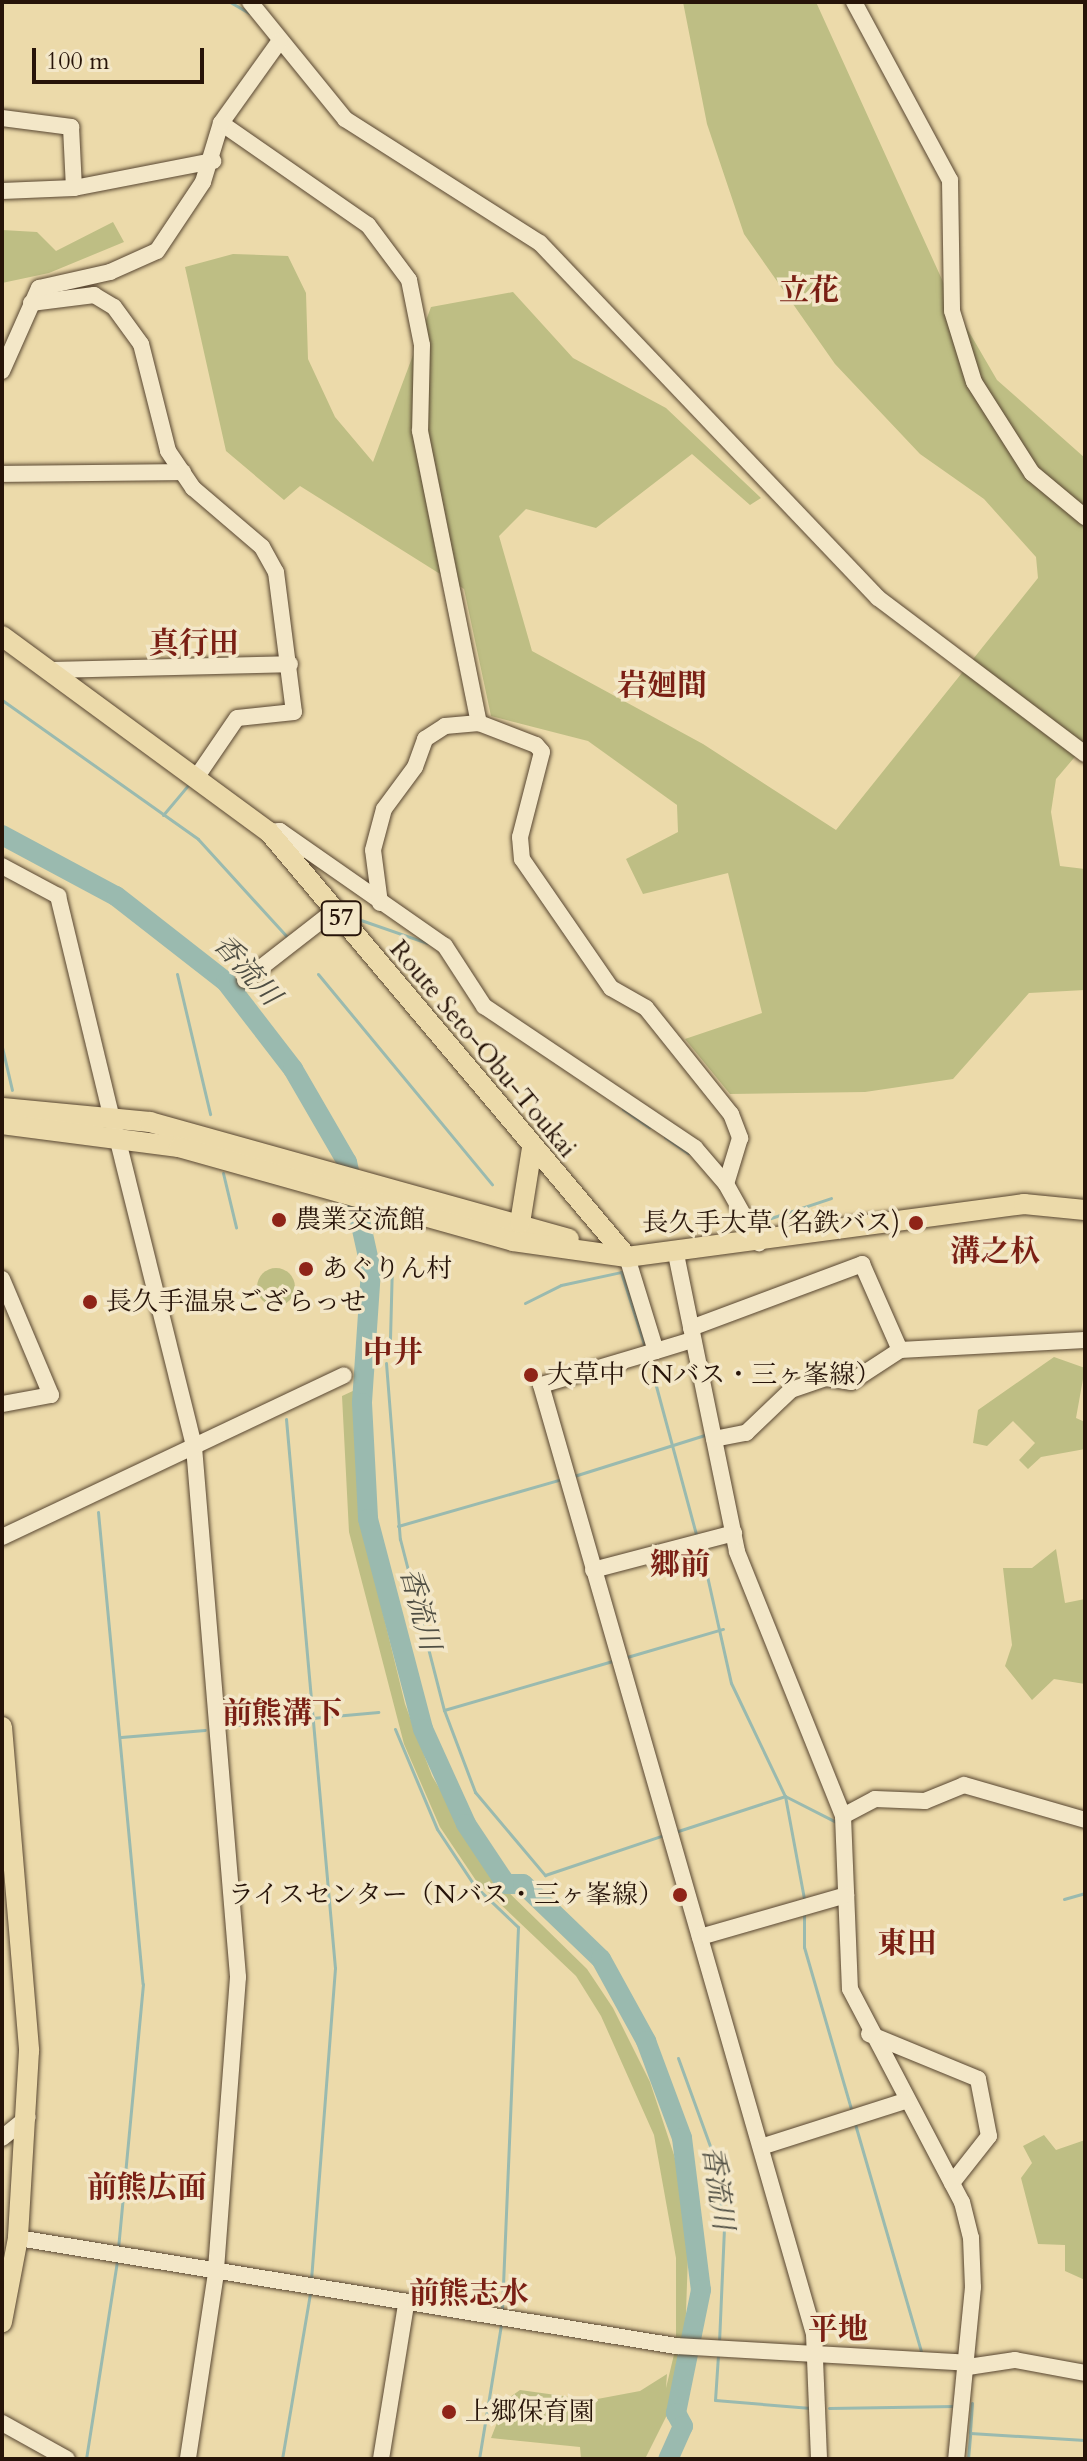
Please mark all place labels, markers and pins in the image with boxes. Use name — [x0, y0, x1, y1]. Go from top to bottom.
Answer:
place label: 農業交流館 — [295, 1204, 425, 1236]
place label: 長久手大草 (名鉄バス) — [643, 1207, 900, 1239]
marker: 農業交流館 — [270, 1211, 288, 1229]
marker: 長久手大草 (名鉄バス) — [907, 1214, 925, 1232]
place label: あぐりん村 — [322, 1253, 452, 1285]
marker: あぐりん村 — [297, 1260, 315, 1278]
place label: 長久手温泉ござらっせ — [106, 1286, 366, 1318]
marker: 長久手温泉ござらっせ — [81, 1293, 99, 1311]
place label: 大草中（Nバス・三ヶ峯線） — [547, 1359, 881, 1391]
marker: 大草中（Nバス・三ヶ峯線） — [522, 1366, 540, 1384]
place label: ライスセンター（Nバス・三ヶ峯線） — [226, 1879, 664, 1911]
marker: ライスセンター（Nバス・三ヶ峯線） — [671, 1886, 689, 1904]
place label: 上郷保育園 — [465, 2396, 595, 2428]
marker: 上郷保育園 — [440, 2403, 458, 2421]

